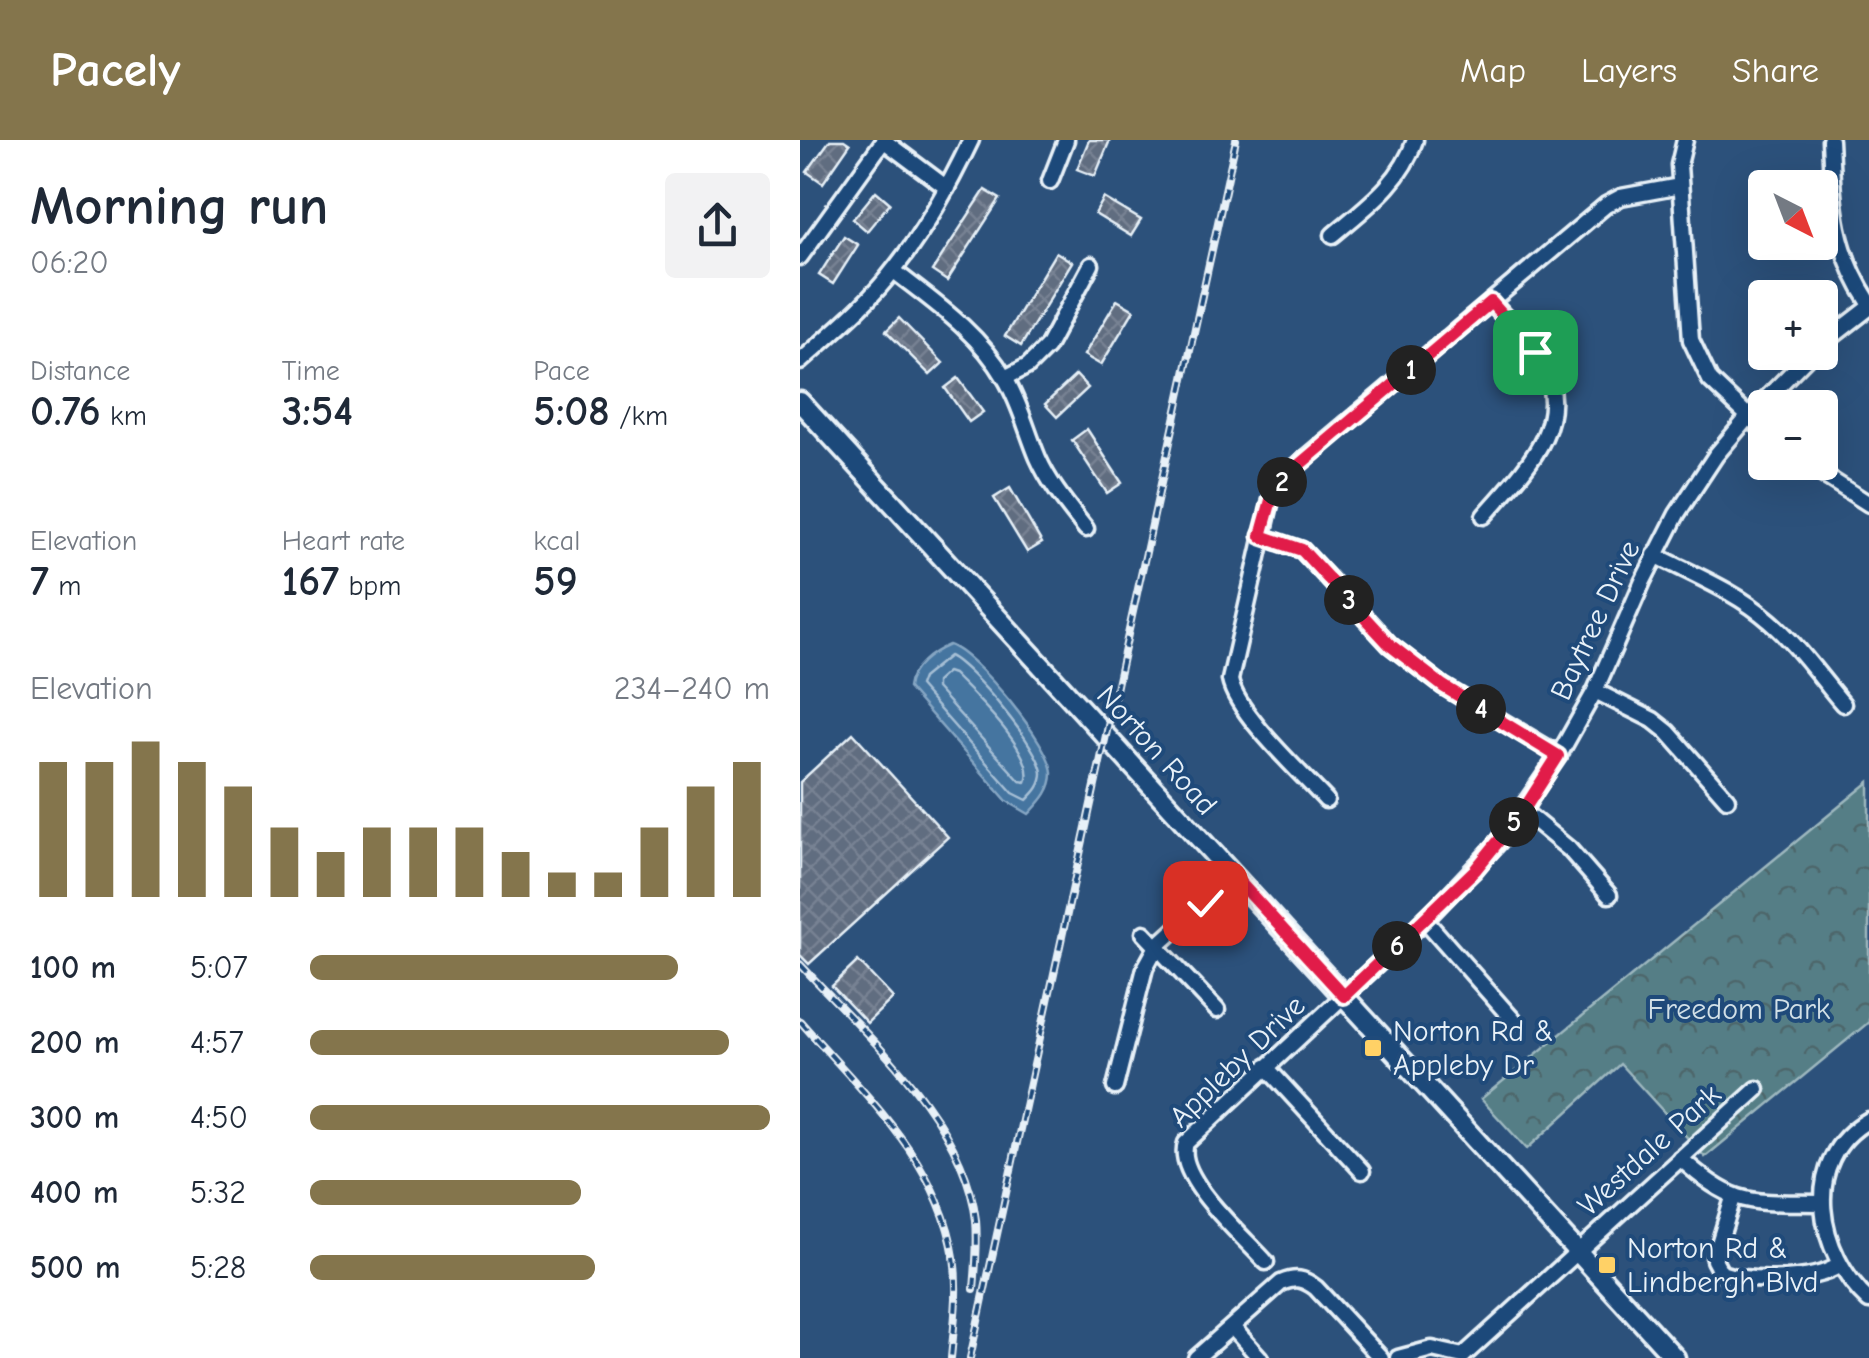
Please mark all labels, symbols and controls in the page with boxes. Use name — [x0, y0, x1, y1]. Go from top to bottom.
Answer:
text: Pacely — [50, 43, 180, 98]
text: Map — [1460, 50, 1526, 91]
text: Layers — [1581, 50, 1677, 91]
text: Share — [1732, 50, 1819, 91]
north arrow — [1748, 170, 1838, 260]
map controls — [1748, 170, 1838, 480]
button: share — [665, 173, 770, 278]
text: Morning run — [30, 174, 328, 238]
text: 06:20 — [30, 244, 109, 281]
button: + — [1748, 280, 1838, 370]
pin — [1493, 310, 1578, 395]
icon: arrive — [1508, 325, 1563, 380]
pin: 1 — [1386, 345, 1436, 395]
text: 1 — [1405, 354, 1417, 386]
text: Distance — [30, 355, 130, 387]
text: Time — [282, 355, 340, 387]
text: Pace — [533, 355, 590, 387]
text: 0.76 — [30, 387, 101, 436]
text: 3:54 — [282, 387, 353, 436]
text: 5:08 — [533, 387, 610, 436]
button: − — [1748, 390, 1838, 480]
text: km — [101, 400, 147, 432]
text: /km — [610, 400, 668, 432]
pin: 2 — [1257, 457, 1307, 507]
text: 2 — [1275, 466, 1289, 498]
text: Elevation — [30, 525, 137, 557]
text: Heart rate — [282, 525, 405, 557]
text: kcal — [533, 525, 580, 557]
street label: Baytree Drive — [1543, 535, 1648, 706]
text: 7 — [30, 557, 49, 606]
text: 167 — [282, 557, 339, 606]
text: 59 — [533, 557, 578, 606]
text: m — [49, 570, 81, 602]
text: bpm — [339, 570, 401, 602]
pin: 3 — [1324, 575, 1374, 625]
text: 3 — [1342, 584, 1356, 616]
text: Elevation — [30, 670, 153, 707]
text: 234–240 m — [614, 670, 770, 707]
street label: Norton Road — [1089, 678, 1224, 822]
pin: 4 — [1456, 684, 1506, 734]
text: 4 — [1474, 693, 1488, 725]
pin: 5 — [1489, 797, 1539, 847]
text: 5 — [1507, 806, 1521, 838]
pin — [1163, 861, 1248, 946]
icon: check — [1178, 876, 1233, 931]
pin: 6 — [1372, 921, 1422, 971]
text: 6 — [1390, 930, 1404, 962]
text: 100 m — [30, 949, 116, 986]
text: 5:07 — [190, 949, 248, 986]
street label: Appleby Drive — [1162, 988, 1312, 1135]
park label: Freedom Park — [1648, 992, 1831, 1027]
place label: Norton Rd & Appleby Dr — [1393, 1014, 1553, 1083]
text: 200 m — [30, 1024, 119, 1061]
text: 4:57 — [190, 1024, 244, 1061]
marker: Norton Rd & Appleby Dr — [1362, 1037, 1384, 1059]
street label: Westdale Park — [1571, 1077, 1728, 1223]
text: 300 m — [30, 1099, 119, 1136]
text: 4:50 — [190, 1099, 248, 1136]
text: 400 m — [30, 1174, 118, 1211]
text: 5:32 — [190, 1174, 246, 1211]
place label: Norton Rd & Lindbergh Blvd — [1627, 1231, 1818, 1300]
text: 500 m — [30, 1249, 120, 1286]
text: 5:28 — [190, 1249, 246, 1286]
marker: Norton Rd & Lindbergh Blvd — [1596, 1254, 1618, 1276]

